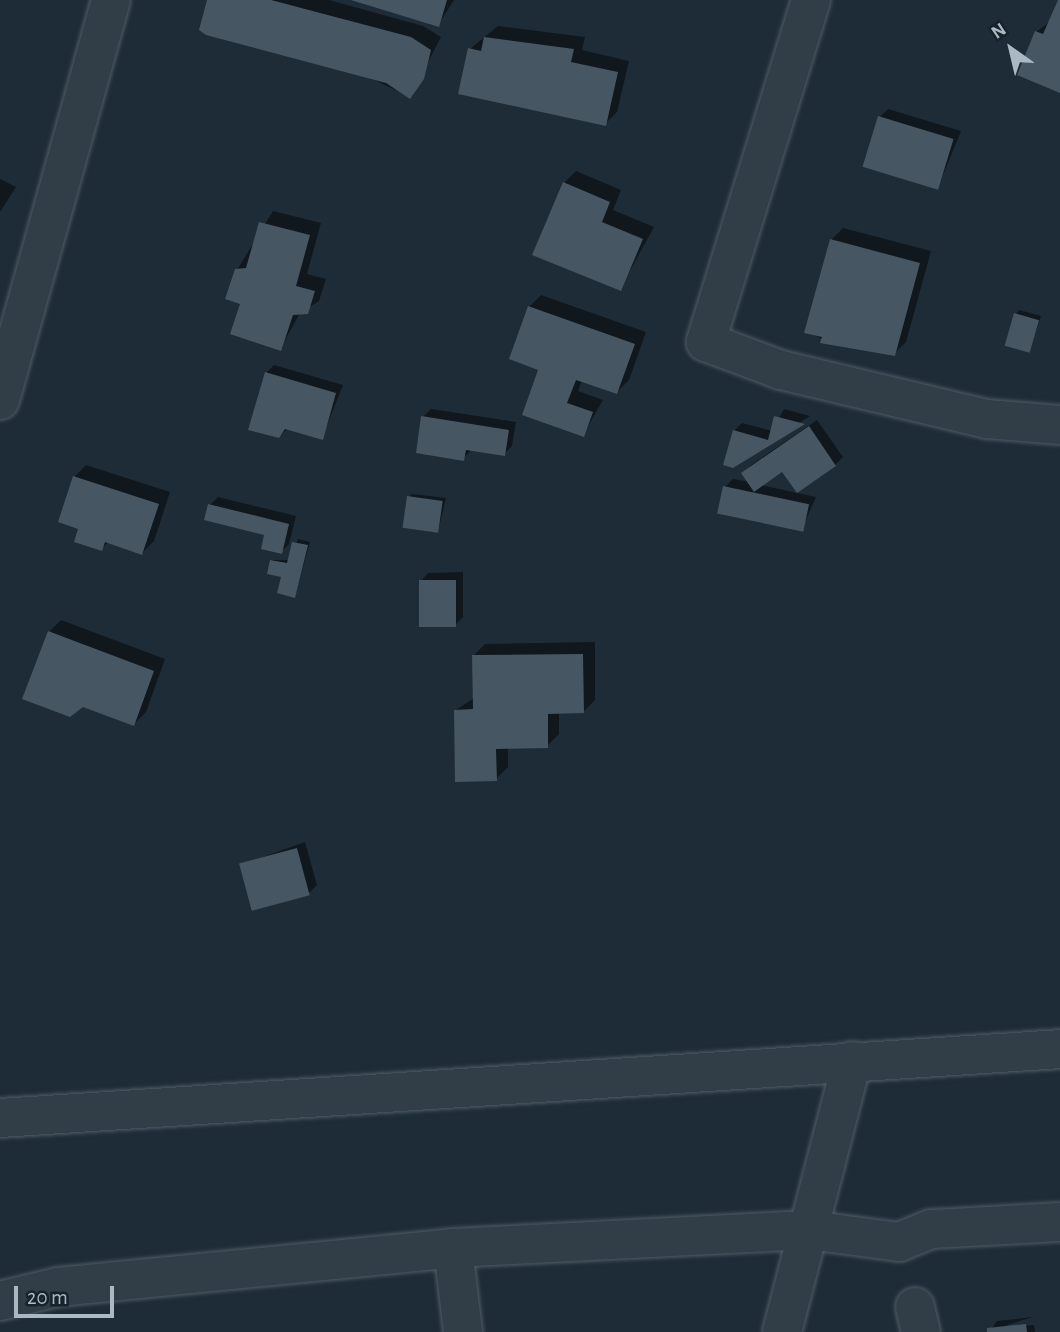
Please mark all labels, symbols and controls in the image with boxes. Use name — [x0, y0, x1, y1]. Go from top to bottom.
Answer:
north arrow — [976, 14, 1046, 84]
text: N — [988, 20, 1010, 43]
scale bar — [18, 1272, 117, 1316]
text: 20 m — [27, 1287, 68, 1308]

